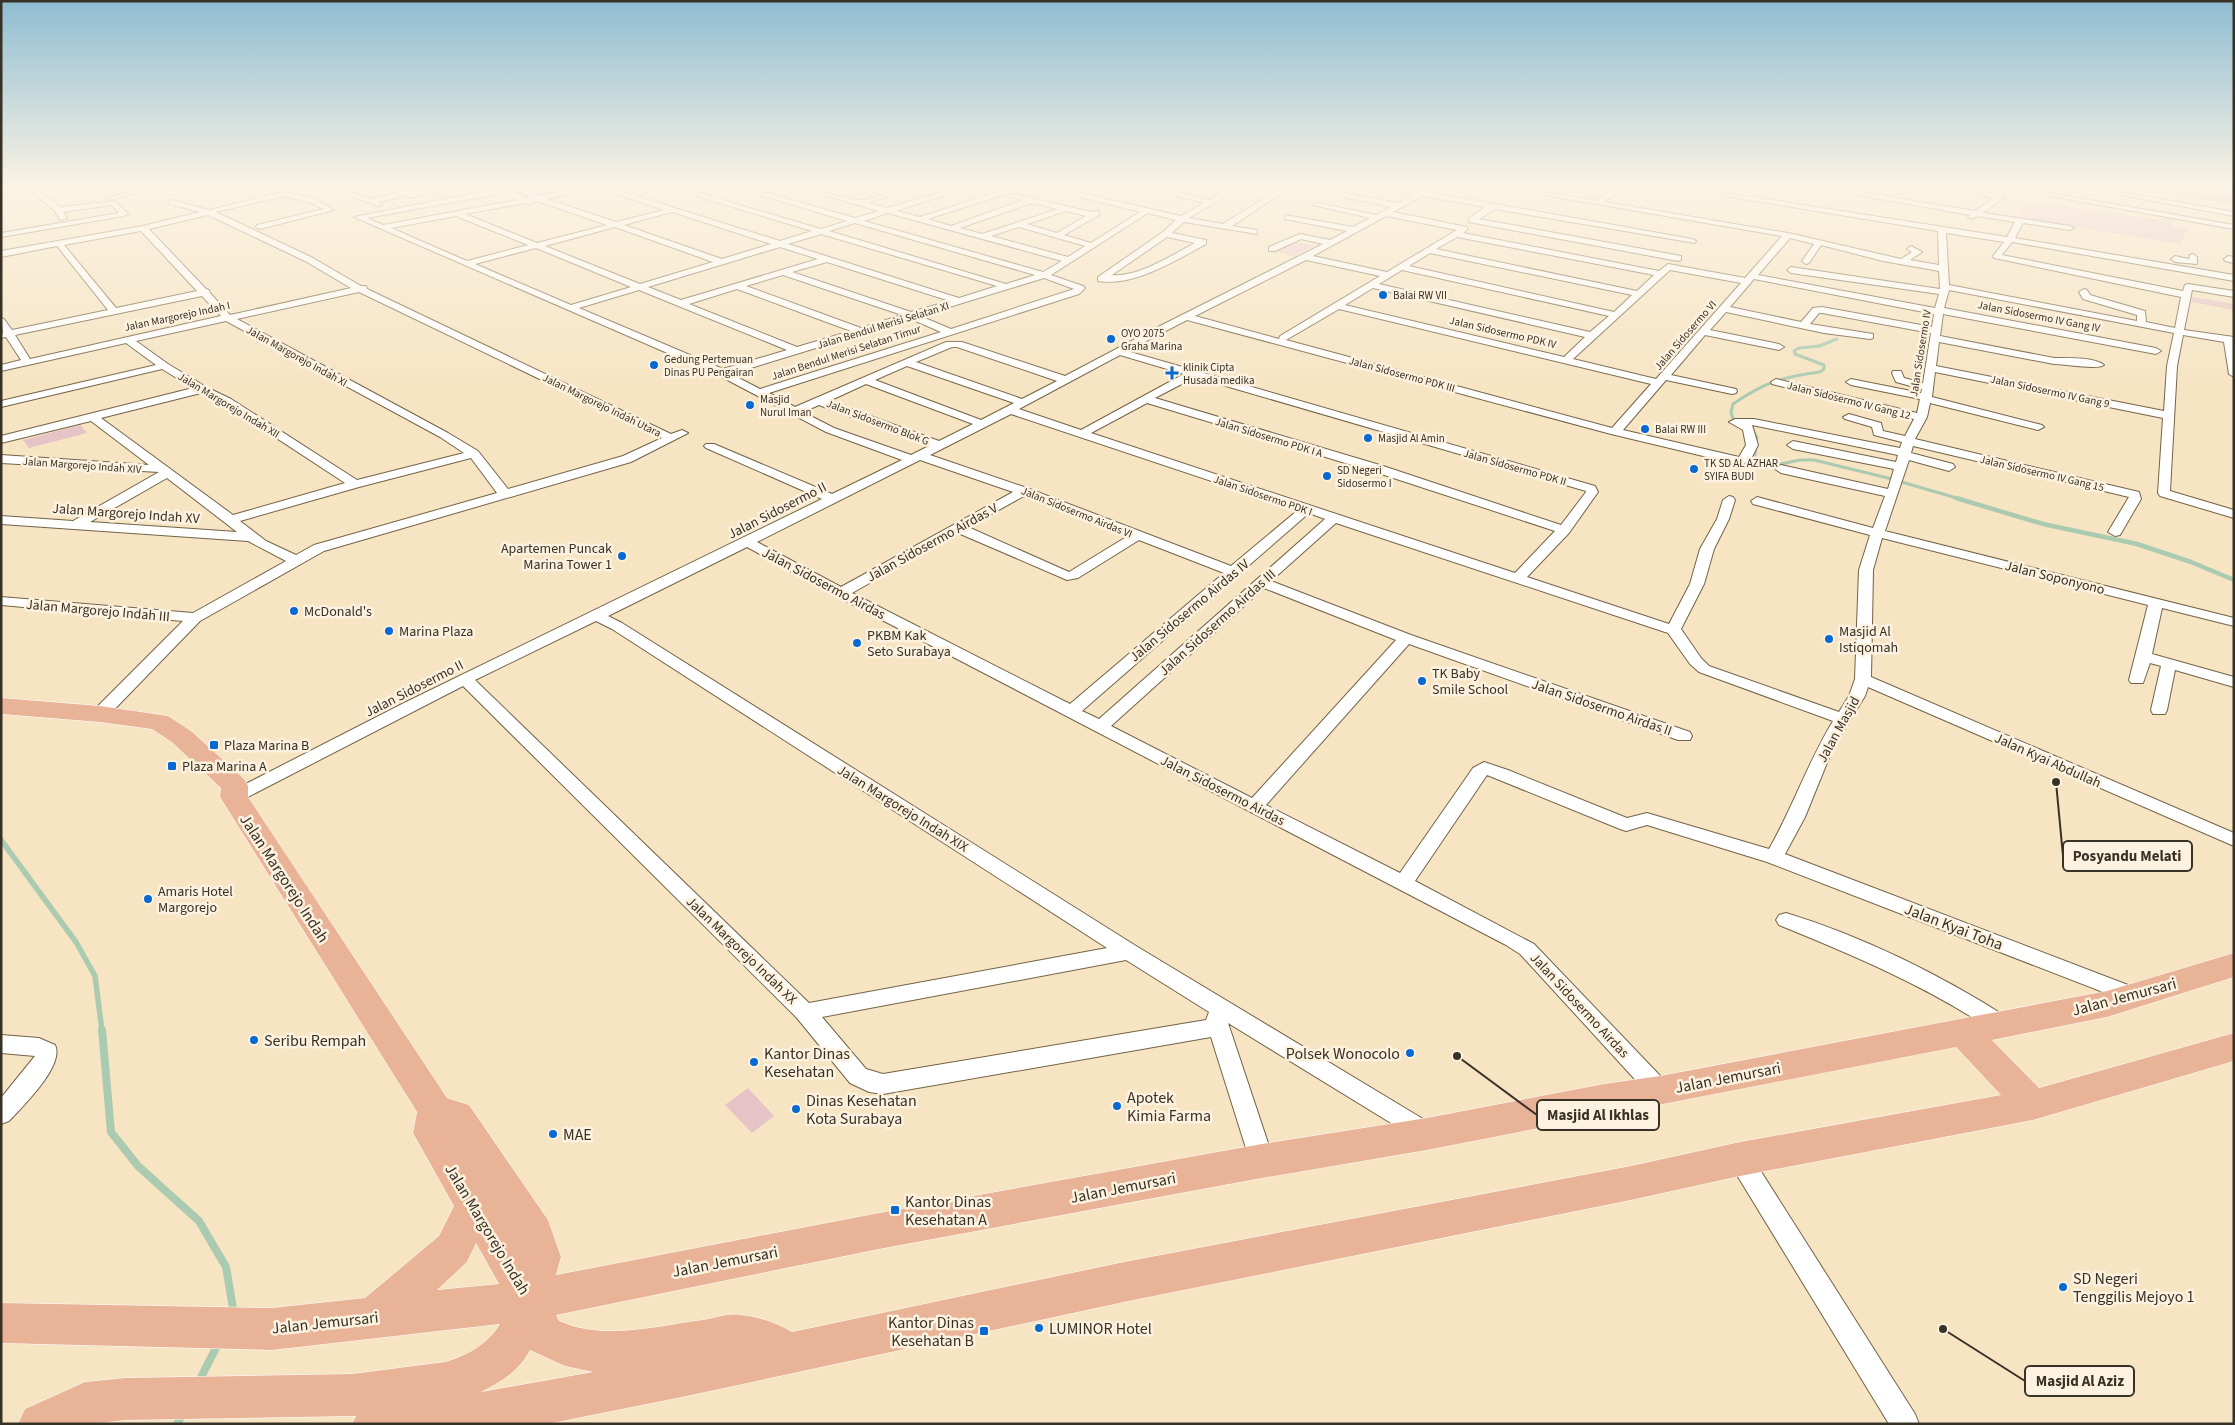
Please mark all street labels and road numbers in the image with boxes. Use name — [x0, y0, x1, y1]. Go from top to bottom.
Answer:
street label: Jalan Sidosermo VI — [1651, 297, 1720, 373]
street label: Jalan Sidosermo IV Gang IV — [1976, 297, 2102, 336]
street label: Jalan Margorejo Indah I — [123, 298, 231, 335]
street label: Jalan Bendul Merisi Selatan XI — [815, 298, 951, 353]
street label: Jalan Sidosermo IV — [1906, 308, 1935, 398]
street label: Jalan Sidosermo PDK IV — [1448, 313, 1558, 352]
street label: Jalan Bendul Merisi Selatan Timur — [770, 321, 923, 384]
street label: Jalan Margorejo Indah XI — [244, 322, 350, 390]
street label: Jalan Sidosermo PDK III — [1347, 353, 1457, 396]
street label: Jalan Margorejo Indah XII — [175, 369, 282, 442]
street label: Jalan Margorejo Indah Utara — [540, 370, 663, 441]
street label: Jalan Sidosermo IV Gang 9 — [1989, 372, 2111, 411]
street label: Jalan Sidosermo IV Gang 12 — [1785, 378, 1912, 423]
street label: Jalan Sidosermo Blok G — [824, 396, 932, 449]
street label: Jalan Sidosermo PDK I A — [1213, 414, 1325, 461]
street label: Jalan Sidosermo PDK II — [1462, 446, 1568, 489]
street label: Jalan Sidosermo IV Gang 15 — [1978, 452, 2105, 495]
street label: Jalan Margorejo Indah XIV — [22, 454, 142, 477]
street label: Jalan Sidosermo PDK I — [1211, 472, 1314, 519]
street label: Jalan Sidosermo II — [725, 477, 830, 544]
street label: Jalan Sidosermo Airdas VI — [1019, 483, 1135, 542]
street label: Jalan Sidosermo Airdas V — [863, 498, 1002, 587]
street label: Jalan Margorejo Indah XV — [52, 499, 201, 529]
street label: Jalan Sidosermo Airdas — [758, 543, 889, 625]
street label: Jalan Sidosermo Airdas IV — [1125, 554, 1254, 667]
street label: Jalan Soponyono — [2003, 556, 2107, 600]
street label: Jalan Sidosermo Airdas III — [1155, 565, 1280, 681]
street label: Jalan Margorejo Indah III — [25, 595, 171, 627]
street label: Jalan Sidosermo II — [362, 655, 467, 722]
street label: Jalan Sidosermo Airdas II — [1529, 675, 1675, 741]
street label: Jalan Masjid — [1813, 693, 1865, 766]
street label: Jalan Kyai Abdullah — [1991, 728, 2104, 793]
street label: Jalan Sidosermo Airdas — [1157, 751, 1288, 831]
street label: Jalan Margorejo Indah XIX — [833, 760, 972, 857]
street label: Jalan Margorejo Indah — [234, 810, 334, 947]
street label: Jalan Margorejo Indah XX — [681, 892, 801, 1009]
street label: Jalan Kyai Toha — [1901, 898, 2006, 956]
street label: Jalan Sidosermo Airdas — [1525, 949, 1633, 1063]
street label: Jalan Jemursari — [2070, 972, 2179, 1021]
street label: Jalan Jemursari — [1673, 1057, 1783, 1099]
street label: Jalan Margorejo Indah — [439, 1160, 535, 1299]
street label: Jalan Jemursari — [1068, 1167, 1178, 1209]
street label: Jalan Jemursari — [670, 1241, 780, 1283]
street label: Jalan Jemursari — [271, 1306, 380, 1340]

